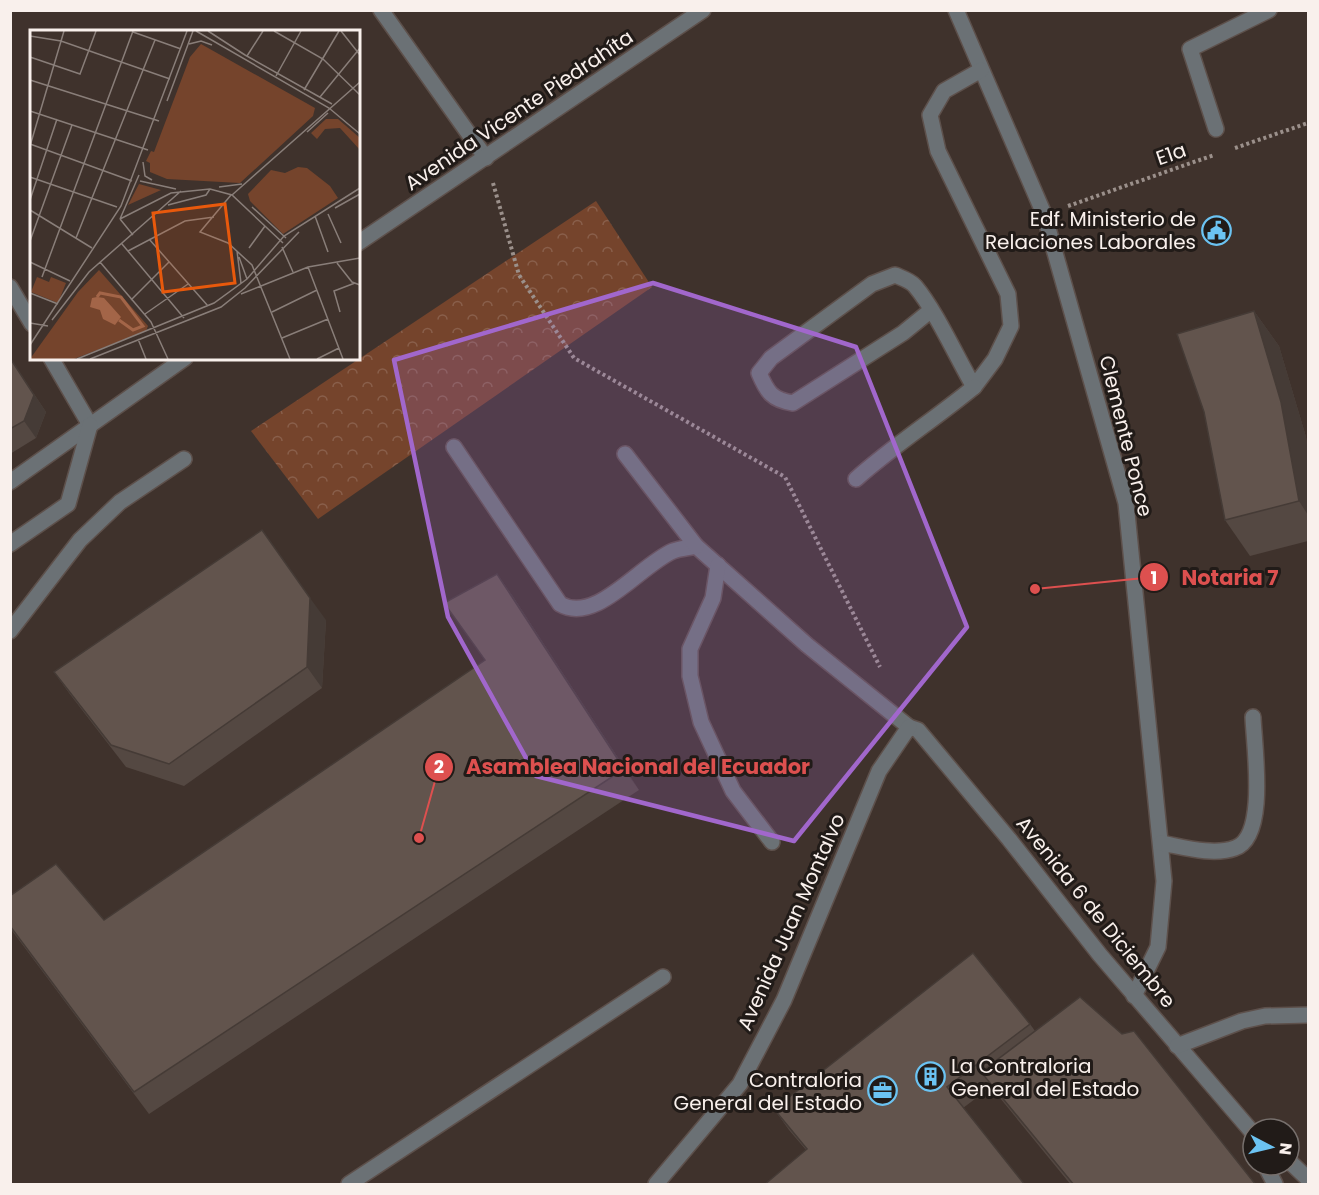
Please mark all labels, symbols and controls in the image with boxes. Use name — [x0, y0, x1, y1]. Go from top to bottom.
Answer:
street label: Avenida Vicente Piedrahíta — [399, 23, 639, 197]
inset map — [30, 30, 360, 360]
street label: E1a — [1152, 136, 1190, 172]
place label: Edf. Ministerio de Relaciones Laborales — [985, 205, 1196, 256]
public building icon: Edf. Ministerio de Relaciones Laborales — [1201, 214, 1233, 246]
street label: Clemente Ponce — [1092, 352, 1160, 520]
callout: Notaria 7 — [1139, 558, 1290, 597]
text: Notaria 7 — [1181, 563, 1279, 592]
text: 1 — [1151, 565, 1157, 590]
callout: Asamblea Nacional del Ecuador — [424, 747, 823, 786]
text: Asamblea Nacional del Ecuador — [466, 752, 810, 781]
text: 2 — [434, 754, 444, 779]
street label: Avenida Juan Montalvo — [730, 809, 852, 1035]
street label: Avenida 6 de Diciembre — [1010, 810, 1182, 1014]
place label: La Contraloria General del Estado — [951, 1052, 1139, 1103]
building icon: La Contraloria General del Estado — [914, 1061, 946, 1093]
place label: Contraloria General del Estado — [674, 1066, 862, 1117]
office icon: Contraloria General del Estado — [867, 1075, 899, 1107]
north arrow — [1241, 1117, 1301, 1177]
text: N — [1273, 1141, 1298, 1156]

